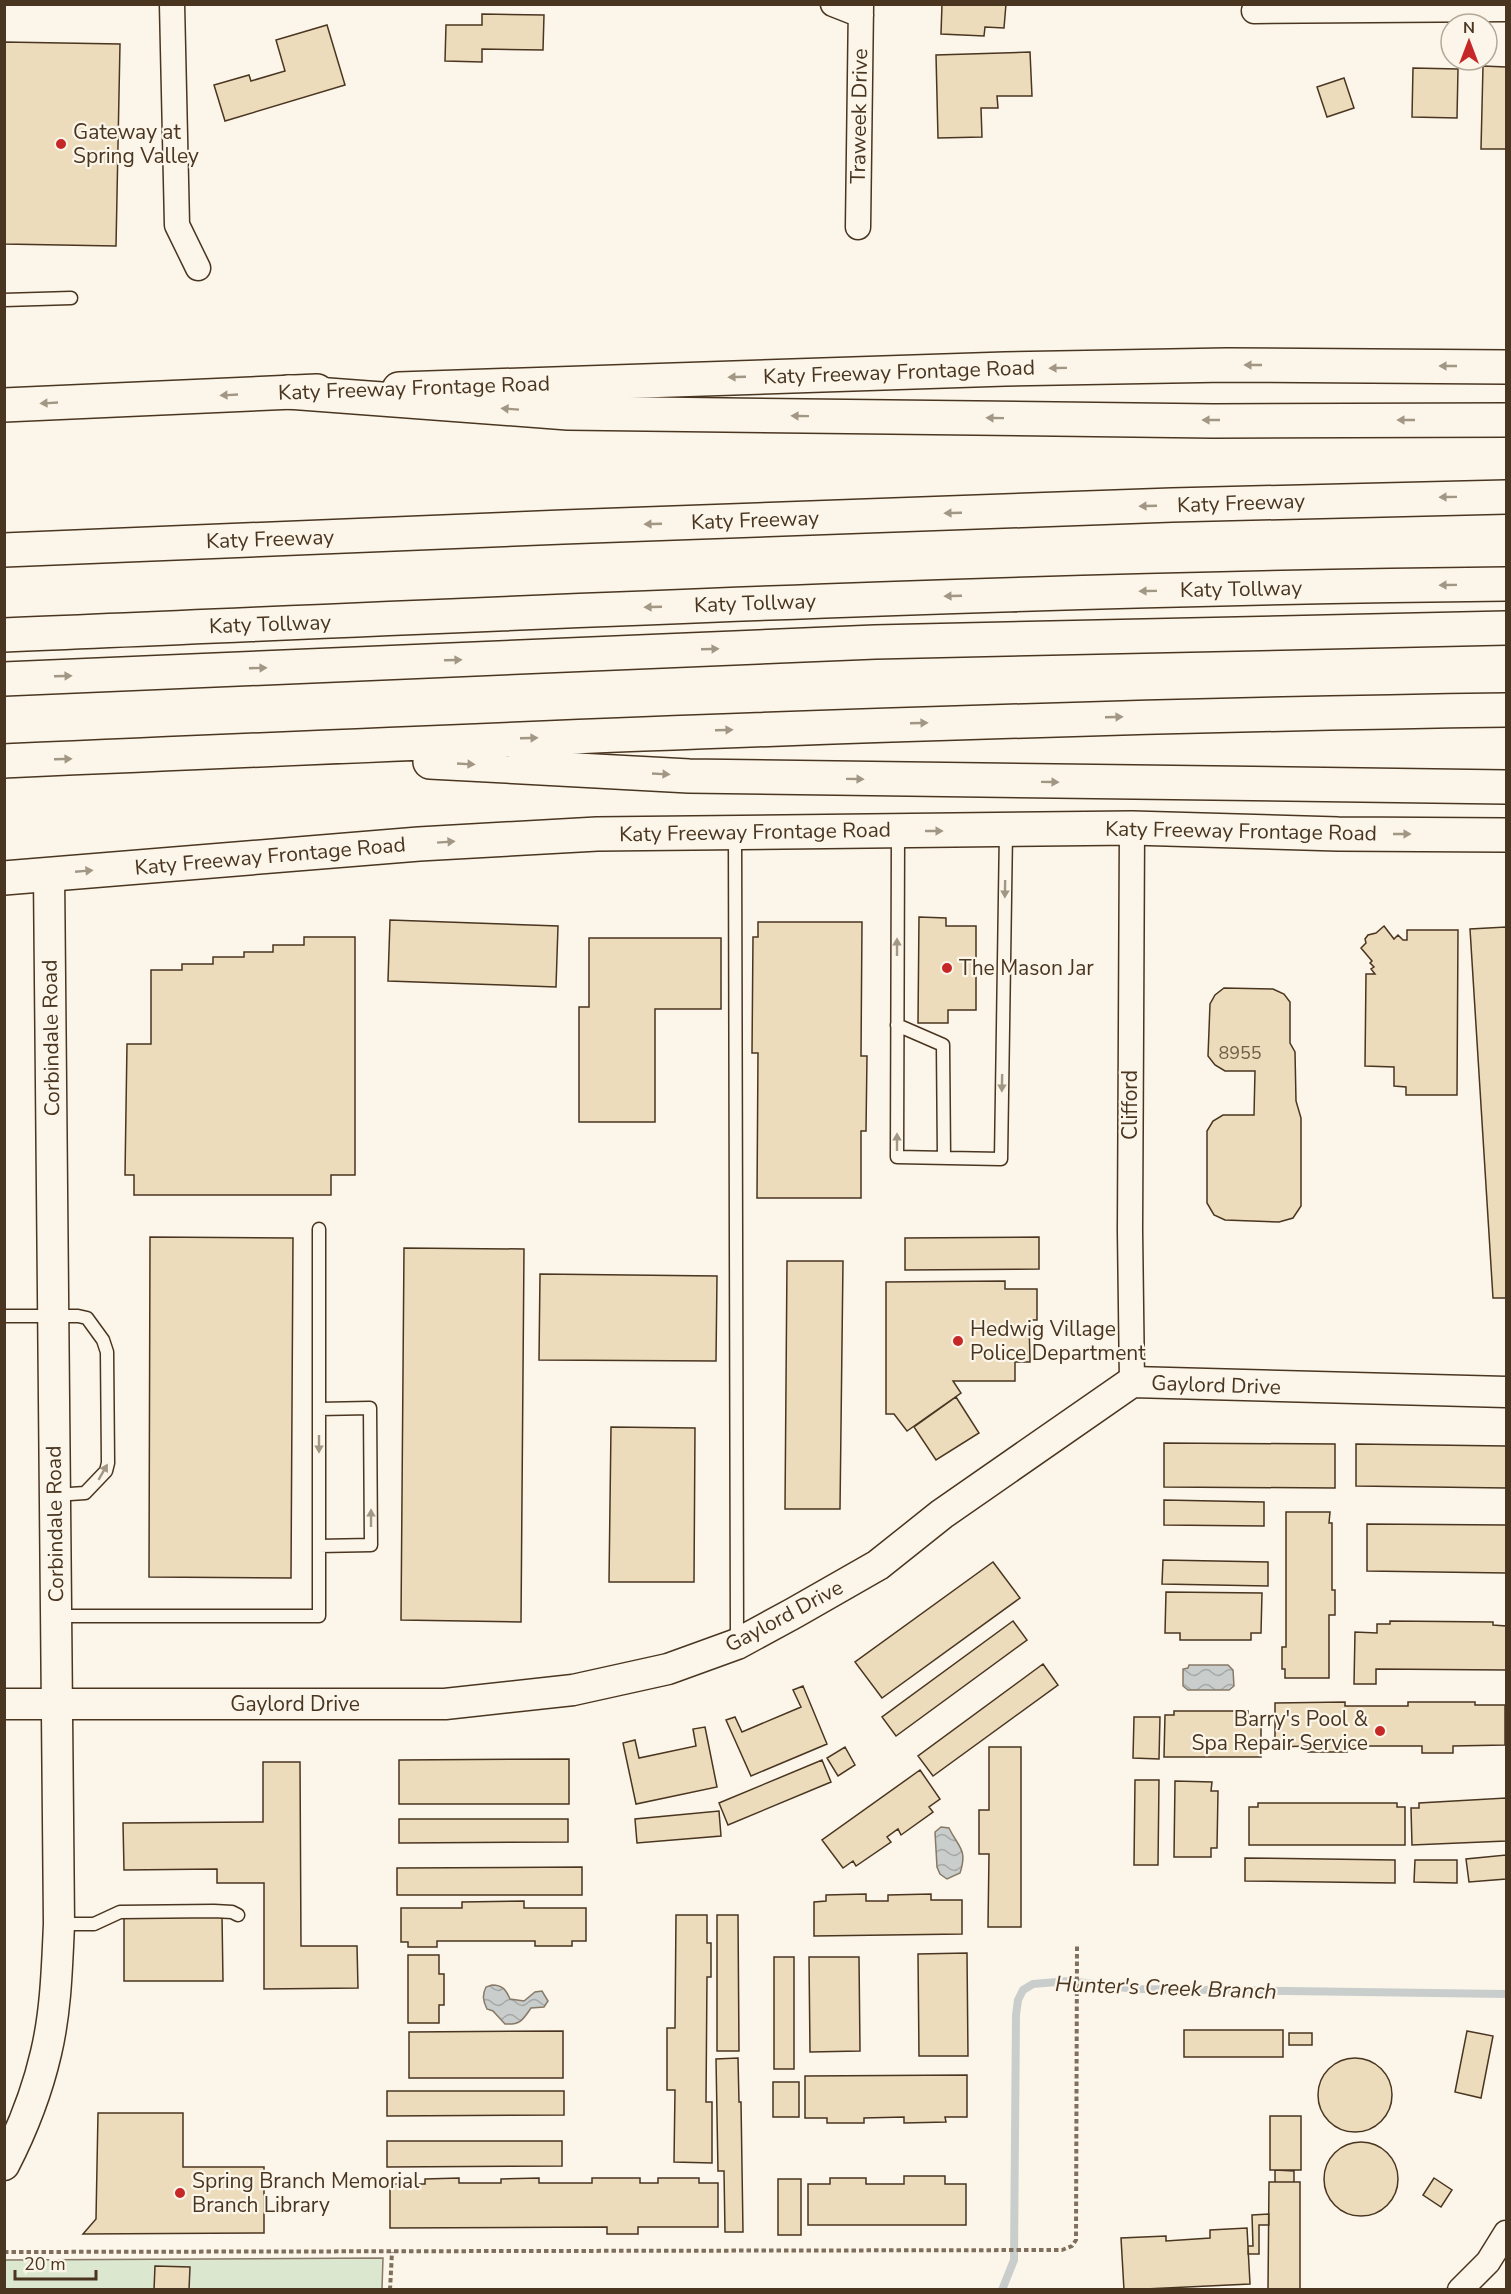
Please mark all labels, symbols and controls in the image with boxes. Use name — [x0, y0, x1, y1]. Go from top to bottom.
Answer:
north arrow — [1439, 12, 1499, 72]
text: N — [1463, 17, 1475, 39]
street label: Traweek Drive — [844, 48, 874, 184]
place label: Gateway at Spring Valley — [73, 118, 199, 170]
marker: Gateway at Spring Valley — [54, 137, 68, 151]
street label: Katy Freeway Frontage Road — [763, 353, 1035, 391]
one-way arrow — [1244, 360, 1263, 370]
one-way arrow — [1439, 362, 1458, 371]
one-way arrow — [1049, 363, 1068, 373]
street label: Katy Freeway Frontage Road — [278, 369, 550, 407]
one-way arrow — [728, 373, 747, 382]
one-way arrow — [220, 391, 239, 400]
one-way arrow — [40, 399, 59, 408]
one-way arrow — [500, 404, 519, 413]
one-way arrow — [791, 411, 810, 421]
one-way arrow — [986, 413, 1005, 423]
one-way arrow — [1397, 415, 1416, 425]
one-way arrow — [1202, 416, 1221, 425]
street label: Katy Freeway — [1177, 487, 1306, 519]
one-way arrow — [1439, 493, 1458, 502]
one-way arrow — [1139, 501, 1158, 510]
street label: Katy Freeway — [691, 504, 820, 536]
one-way arrow — [944, 508, 963, 517]
one-way arrow — [644, 519, 663, 528]
street label: Katy Freeway — [206, 523, 335, 555]
street label: Katy Tollway — [1180, 574, 1302, 604]
one-way arrow — [1439, 580, 1458, 590]
one-way arrow — [1139, 586, 1158, 595]
street label: Katy Tollway — [693, 587, 817, 619]
one-way arrow — [944, 591, 963, 600]
one-way arrow — [644, 603, 663, 612]
street label: Katy Tollway — [208, 608, 332, 640]
one-way arrow — [701, 644, 720, 653]
one-way arrow — [443, 655, 462, 664]
one-way arrow — [248, 663, 267, 672]
one-way arrow — [53, 672, 72, 681]
one-way arrow — [1104, 713, 1123, 722]
one-way arrow — [909, 718, 928, 728]
one-way arrow — [714, 726, 733, 735]
one-way arrow — [519, 734, 538, 743]
one-way arrow — [53, 754, 72, 763]
one-way arrow — [456, 759, 475, 768]
one-way arrow — [651, 770, 670, 779]
one-way arrow — [846, 774, 865, 784]
one-way arrow — [1041, 777, 1060, 787]
street label: Katy Freeway Frontage Road — [1105, 815, 1377, 847]
street label: Katy Freeway Frontage Road — [619, 816, 891, 848]
one-way arrow — [925, 826, 944, 836]
one-way arrow — [1393, 829, 1412, 839]
street label: Katy Freeway Frontage Road — [133, 830, 407, 882]
one-way arrow — [436, 837, 455, 847]
one-way arrow — [74, 867, 93, 876]
one-way arrow — [1000, 879, 1010, 898]
one-way arrow — [892, 937, 902, 956]
place label: The Mason Jar — [959, 954, 1094, 982]
street label: Corbindale Road — [36, 959, 66, 1117]
marker: The Mason Jar — [940, 961, 954, 975]
house number: 8955 — [1218, 1041, 1262, 1065]
street label: Clifford — [1116, 1070, 1144, 1140]
one-way arrow — [997, 1074, 1007, 1093]
one-way arrow — [892, 1132, 902, 1151]
place label: Hedwig Village Police Department — [970, 1315, 1146, 1367]
marker: Hedwig Village Police Department — [951, 1334, 965, 1348]
street label: Gaylord Drive — [1151, 1369, 1281, 1401]
one-way arrow — [314, 1434, 324, 1453]
street label: Corbindale Road — [40, 1445, 70, 1603]
one-way arrow — [98, 1463, 108, 1480]
one-way arrow — [366, 1508, 376, 1527]
street label: Gaylord Drive — [720, 1573, 848, 1659]
street label: Gaylord Drive — [230, 1690, 360, 1718]
place label: Barry's Pool & Spa Repair Service — [1192, 1705, 1368, 1757]
marker: Barry's Pool & Spa Repair Service — [1373, 1724, 1387, 1738]
water label: Hunter's Creek Branch — [1055, 1969, 1277, 2007]
place label: Spring Branch Memorial Branch Library — [192, 2167, 420, 2219]
marker: Spring Branch Memorial Branch Library — [173, 2186, 187, 2200]
scale bar — [15, 2243, 96, 2281]
text: 20 m — [24, 2252, 66, 2276]

